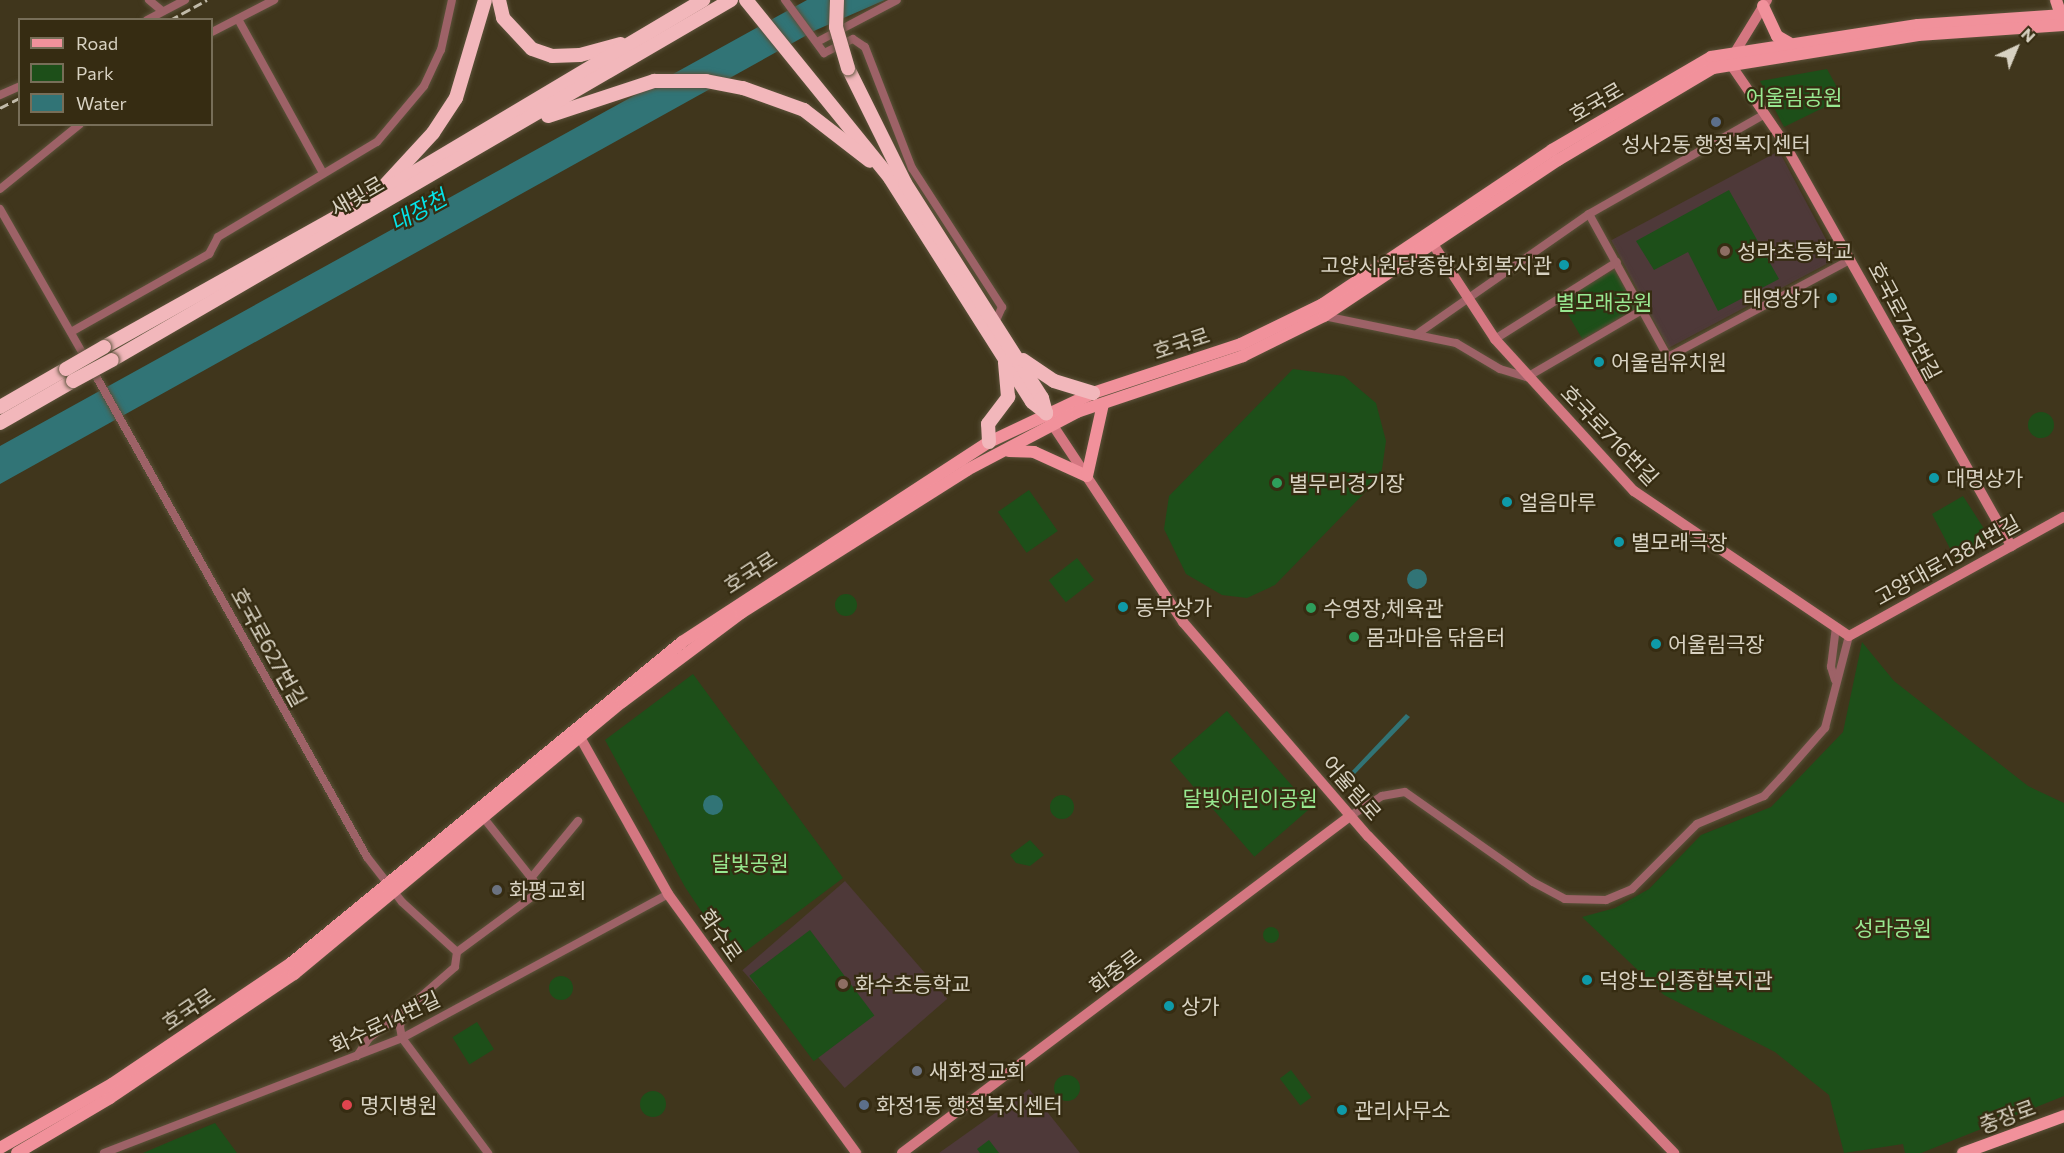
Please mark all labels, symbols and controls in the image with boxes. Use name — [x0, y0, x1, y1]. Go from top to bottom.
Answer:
legend — [18, 18, 213, 126]
north arrow — [1986, 18, 2046, 78]
text: N — [2018, 24, 2040, 46]
text: Road — [76, 32, 118, 54]
text: Park — [76, 62, 114, 84]
street label: 호국로 — [1565, 77, 1627, 127]
park label: 어울림공원 — [1746, 84, 1842, 110]
text: Water — [76, 92, 127, 114]
marker: 성사2동 행정복지센터 — [1709, 115, 1723, 129]
place label: 성사2동 행정복지센터 — [1621, 131, 1811, 157]
street label: 새빛로 — [326, 171, 388, 221]
water label: 대장천 — [385, 184, 451, 236]
place label: 성라초등학교 — [1737, 238, 1853, 264]
marker: 성라초등학교 — [1718, 244, 1732, 258]
place label: 고양시원당종합사회복지관 — [1320, 252, 1552, 278]
marker: 고양시원당종합사회복지관 — [1557, 258, 1571, 272]
street label: 호국로742번길 — [1863, 258, 1947, 384]
place label: 태영상가 — [1743, 285, 1820, 311]
park label: 별모래공원 — [1556, 289, 1652, 315]
marker: 태영상가 — [1825, 291, 1839, 305]
street label: 호국로 — [1150, 322, 1212, 364]
place label: 어울림유치원 — [1611, 349, 1727, 375]
marker: 어울림유치원 — [1592, 355, 1606, 369]
street label: 호국로716번길 — [1556, 380, 1664, 490]
place label: 대명상가 — [1946, 465, 2023, 491]
place label: 별무리경기장 — [1289, 470, 1405, 496]
marker: 대명상가 — [1927, 471, 1941, 485]
marker: 별무리경기장 — [1270, 476, 1284, 490]
place label: 얼음마루 — [1519, 489, 1596, 515]
marker: 얼음마루 — [1500, 495, 1514, 509]
street label: 고양대로1384번길 — [1870, 510, 2024, 610]
place label: 별모래극장 — [1631, 529, 1728, 555]
marker: 별모래극장 — [1612, 535, 1626, 549]
street label: 호국로 — [719, 546, 781, 598]
street label: 호국로627번길 — [226, 583, 312, 711]
place label: 동부상가 — [1135, 594, 1212, 620]
place label: 수영장,체육관 — [1323, 595, 1444, 621]
marker: 동부상가 — [1116, 600, 1130, 614]
marker: 수영장,체육관 — [1304, 601, 1318, 615]
place label: 몸과마음 닦음터 — [1366, 624, 1505, 650]
marker: 몸과마음 닦음터 — [1347, 630, 1361, 644]
place label: 어울림극장 — [1668, 631, 1765, 657]
marker: 어울림극장 — [1649, 637, 1663, 651]
street label: 어울림로 — [1317, 751, 1387, 825]
park label: 달빛어린이공원 — [1182, 785, 1318, 811]
park label: 달빛공원 — [711, 850, 789, 876]
place label: 화평교회 — [509, 877, 586, 903]
marker: 화평교회 — [490, 883, 504, 897]
street label: 화수로 — [694, 904, 748, 966]
park label: 성라공원 — [1854, 915, 1932, 941]
street label: 화중로 — [1084, 943, 1146, 999]
place label: 덕양노인종합복지관 — [1599, 967, 1773, 993]
place label: 화수초등학교 — [855, 971, 971, 997]
marker: 덕양노인종합복지관 — [1580, 973, 1594, 987]
marker: 화수초등학교 — [836, 977, 850, 991]
street label: 호국로 — [157, 982, 219, 1036]
street label: 화수로14번길 — [326, 986, 444, 1058]
place label: 상가 — [1181, 993, 1220, 1019]
marker: 상가 — [1162, 999, 1176, 1013]
place label: 새화정교회 — [929, 1058, 1026, 1084]
marker: 새화정교회 — [910, 1064, 924, 1078]
place label: 명지병원 — [360, 1092, 437, 1118]
place label: 화정1동 행정복지센터 — [876, 1092, 1063, 1118]
street label: 충장로 — [1975, 1094, 2039, 1138]
marker: 명지병원 — [338, 1096, 356, 1114]
place label: 관리사무소 — [1354, 1097, 1451, 1123]
marker: 화정1동 행정복지센터 — [857, 1098, 871, 1112]
marker: 관리사무소 — [1335, 1103, 1349, 1117]

